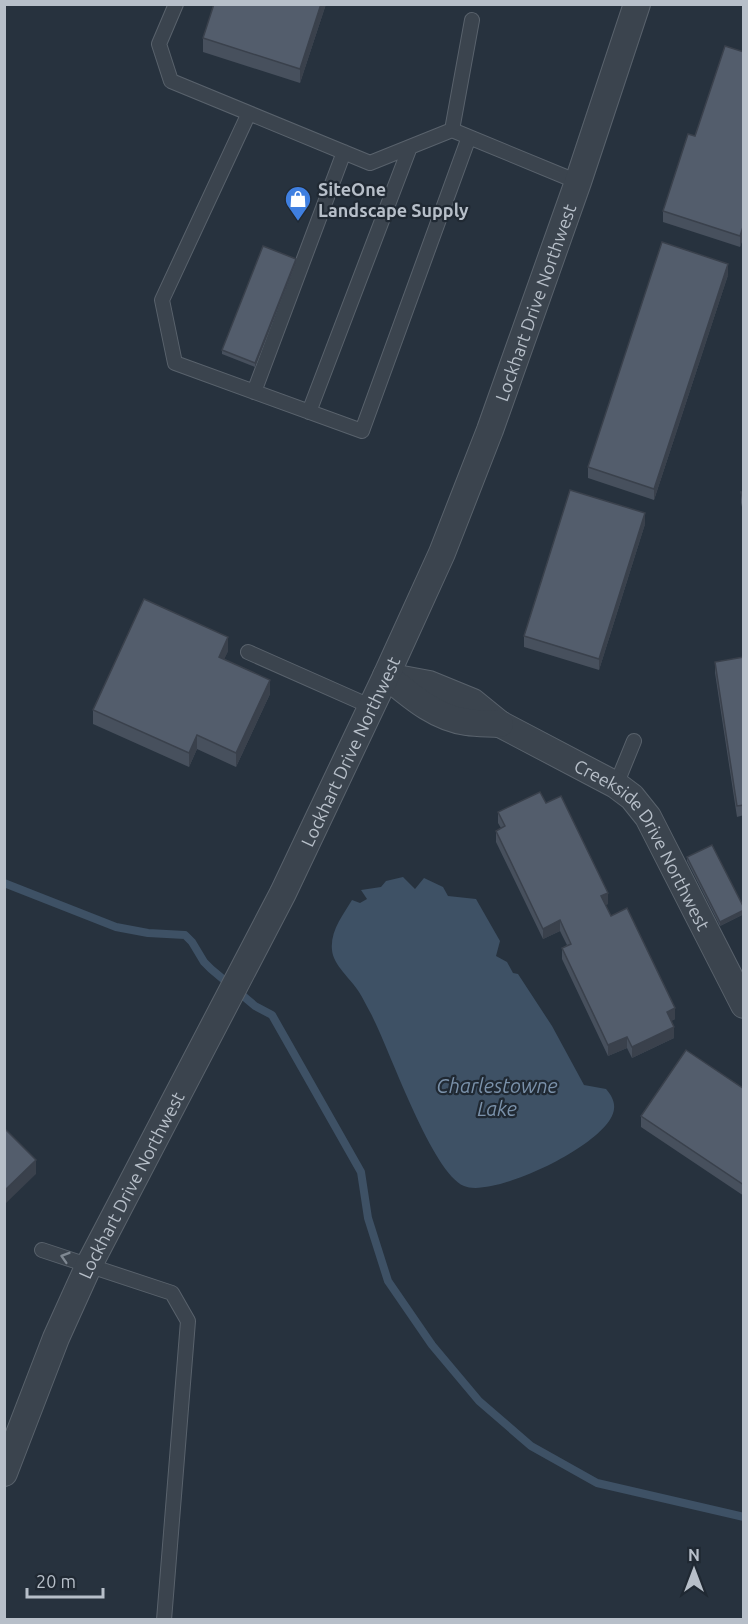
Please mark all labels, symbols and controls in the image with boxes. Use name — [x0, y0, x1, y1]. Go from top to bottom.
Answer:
place label: SiteOne Landscape Supply — [318, 179, 469, 220]
shop icon: SiteOne Landscape Supply — [283, 184, 313, 222]
street label: Lockhart Drive Northwest — [491, 201, 579, 404]
street label: Lockhart Drive Northwest — [297, 653, 404, 850]
street label: Creekside Drive Northwest — [571, 755, 714, 933]
water label: Charlestowne Lake — [436, 1074, 558, 1120]
street label: Lockhart Drive Northwest — [74, 1088, 188, 1282]
one-way arrow — [61, 1252, 71, 1264]
north arrow — [664, 1540, 724, 1600]
text: N — [688, 1546, 700, 1564]
scale bar — [27, 1561, 104, 1599]
text: 20 m — [36, 1571, 76, 1591]

